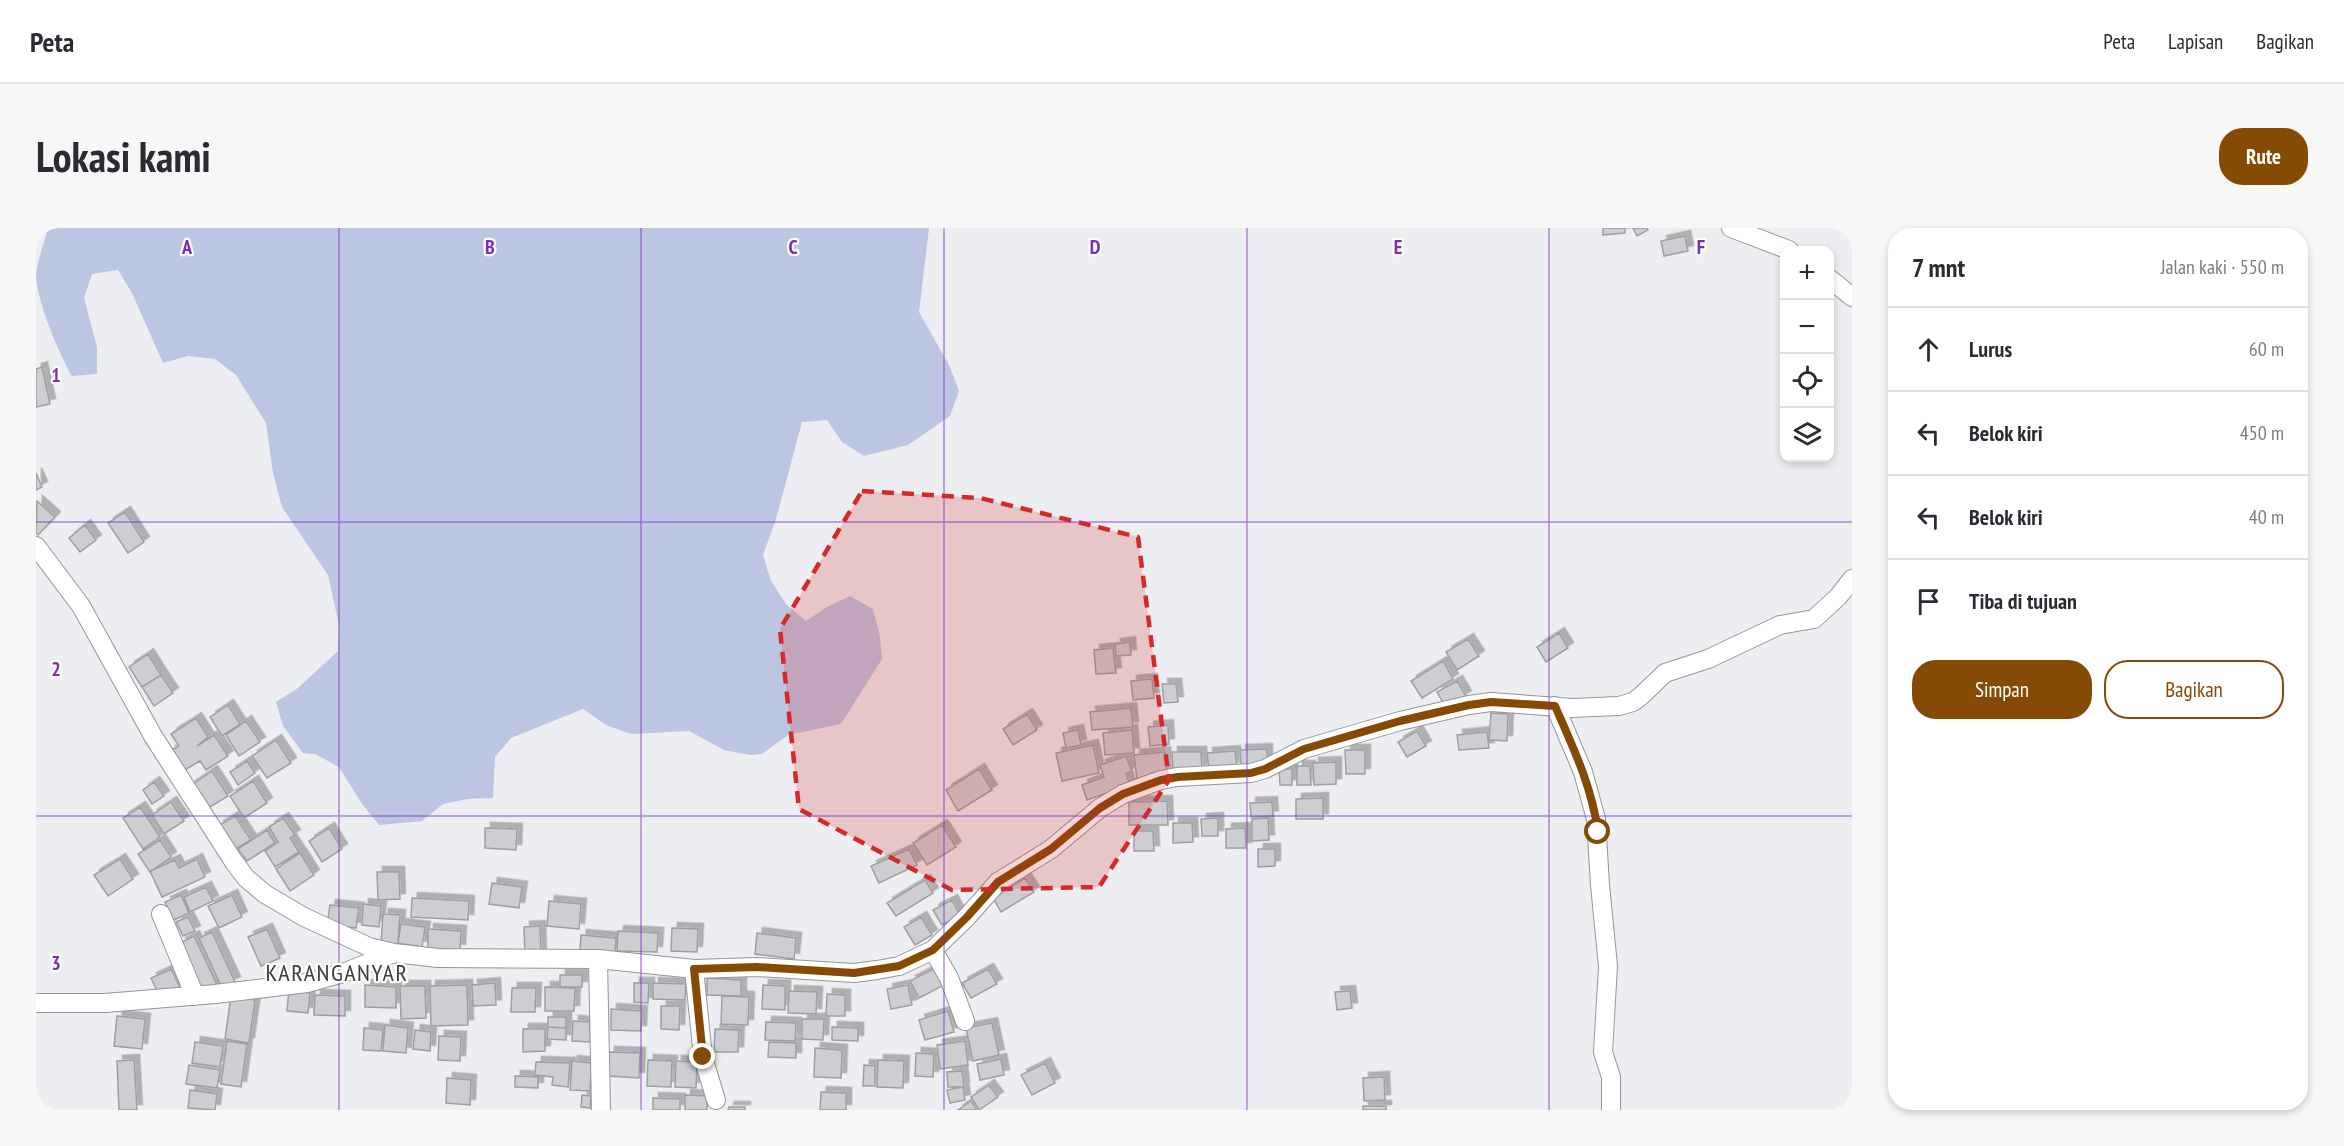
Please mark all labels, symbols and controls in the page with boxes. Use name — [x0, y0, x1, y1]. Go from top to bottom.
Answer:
text: Peta — [30, 23, 74, 60]
text: Peta — [2103, 28, 2135, 55]
text: Lapisan — [2168, 28, 2223, 55]
text: Bagikan — [2256, 28, 2314, 55]
button: Rute — [2219, 128, 2308, 185]
text: Lokasi kami — [36, 129, 211, 184]
text: A — [181, 234, 193, 260]
text: B — [485, 234, 495, 260]
text: C — [788, 234, 798, 260]
text: D — [1090, 234, 1101, 260]
text: E — [1394, 234, 1402, 260]
text: F — [1697, 234, 1705, 260]
map controls — [1780, 246, 1834, 462]
button: + — [1780, 246, 1834, 300]
text: 7 mnt — [1912, 251, 1965, 284]
text: Jalan kaki · 550 m — [2161, 254, 2284, 280]
button: − — [1780, 300, 1834, 354]
icon: ahead — [1912, 333, 1945, 366]
text: Lurus — [1969, 335, 2012, 363]
text: 60 m — [2249, 336, 2284, 362]
button: locate — [1780, 354, 1834, 408]
text: 1 — [51, 362, 61, 388]
button: layers — [1780, 408, 1834, 462]
icon: left — [1912, 417, 1945, 450]
text: Belok kiri — [1969, 419, 2043, 447]
text: 450 m — [2240, 420, 2284, 446]
icon: left — [1912, 501, 1945, 534]
text: Belok kiri — [1969, 503, 2043, 531]
text: 40 m — [2249, 504, 2284, 530]
icon: arrive — [1912, 585, 1945, 618]
text: Tiba di tujuan — [1969, 587, 2077, 615]
text: 2 — [51, 656, 61, 682]
button: Simpan — [1912, 660, 2092, 719]
button: Bagikan — [2104, 660, 2284, 719]
route start — [1584, 818, 1610, 844]
text: 3 — [51, 950, 61, 976]
district label: KARANGANYAR — [266, 957, 408, 988]
route end — [689, 1043, 715, 1069]

